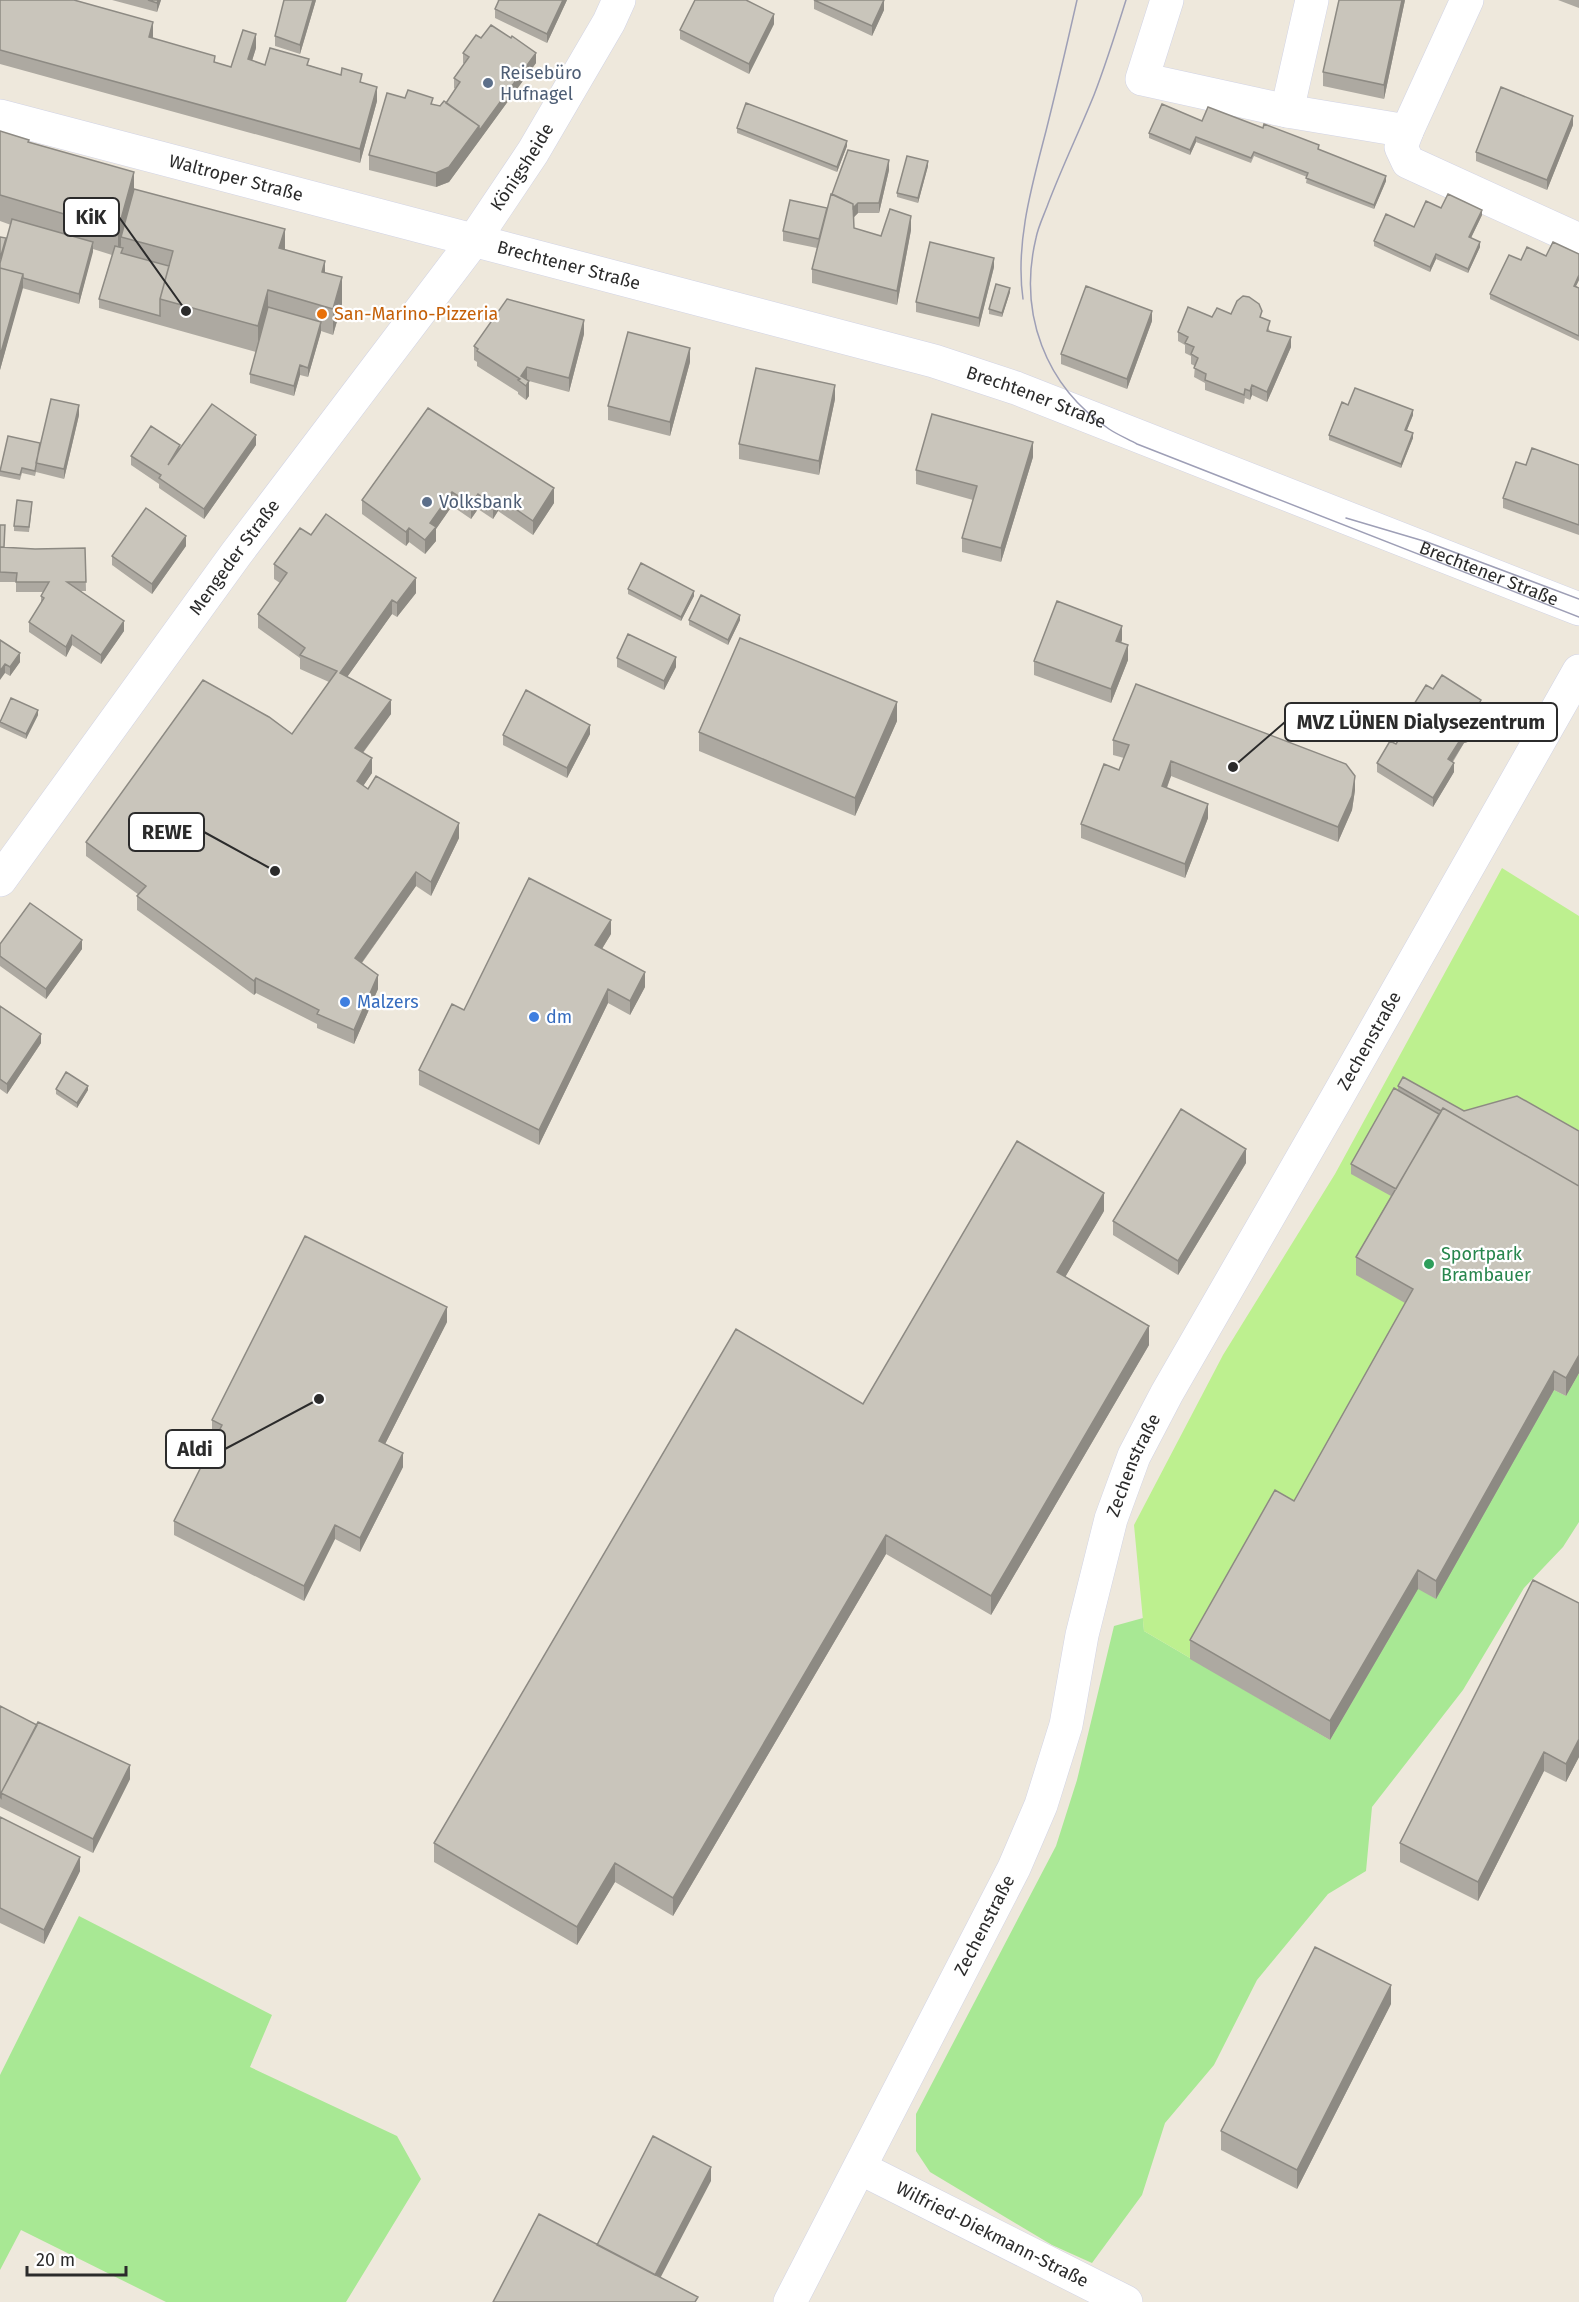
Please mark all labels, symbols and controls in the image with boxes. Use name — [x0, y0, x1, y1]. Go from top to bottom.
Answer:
place label: Reisebüro Hufnagel — [500, 62, 582, 105]
marker: Reisebüro Hufnagel — [481, 76, 495, 90]
street label: Königsheide — [486, 119, 558, 215]
street label: Waltroper Straße — [167, 150, 305, 206]
callout: KiK — [64, 198, 119, 236]
text: KiK — [76, 205, 107, 229]
street label: Brechtener Straße — [495, 236, 643, 295]
place label: San-Marino-Pizzeria — [334, 303, 498, 325]
marker: San-Marino-Pizzeria — [315, 307, 329, 321]
street label: Brechtener Straße — [963, 361, 1109, 433]
place label: Volksbank — [439, 491, 523, 513]
street label: Mengeder Straße — [184, 495, 285, 619]
marker: Volksbank — [420, 495, 434, 509]
street label: Brechtener Straße — [1416, 536, 1562, 611]
callout: MVZ LÜNEN Dialysezentrum — [1285, 703, 1557, 741]
text: MVZ LÜNEN Dialysezentrum — [1297, 710, 1545, 734]
callout: REWE — [129, 813, 204, 851]
text: REWE — [142, 820, 192, 844]
street label: Zechenstraße — [1332, 988, 1406, 1094]
place label: Malzers — [357, 991, 419, 1013]
marker: Malzers — [338, 995, 352, 1009]
place label: dm — [546, 1006, 572, 1028]
marker: dm — [527, 1010, 541, 1024]
place label: Sportpark Brambauer — [1441, 1243, 1531, 1286]
marker: Sportpark Brambauer — [1422, 1257, 1436, 1271]
street label: Zechenstraße — [1102, 1410, 1165, 1520]
callout: Aldi — [166, 1430, 225, 1468]
text: Aldi — [176, 1437, 213, 1461]
street label: Zechenstraße — [949, 1871, 1019, 1979]
street label: Wilfried-Diekmann-Straße — [892, 2177, 1092, 2292]
scale bar — [27, 2239, 126, 2277]
text: 20 m — [36, 2249, 75, 2271]

